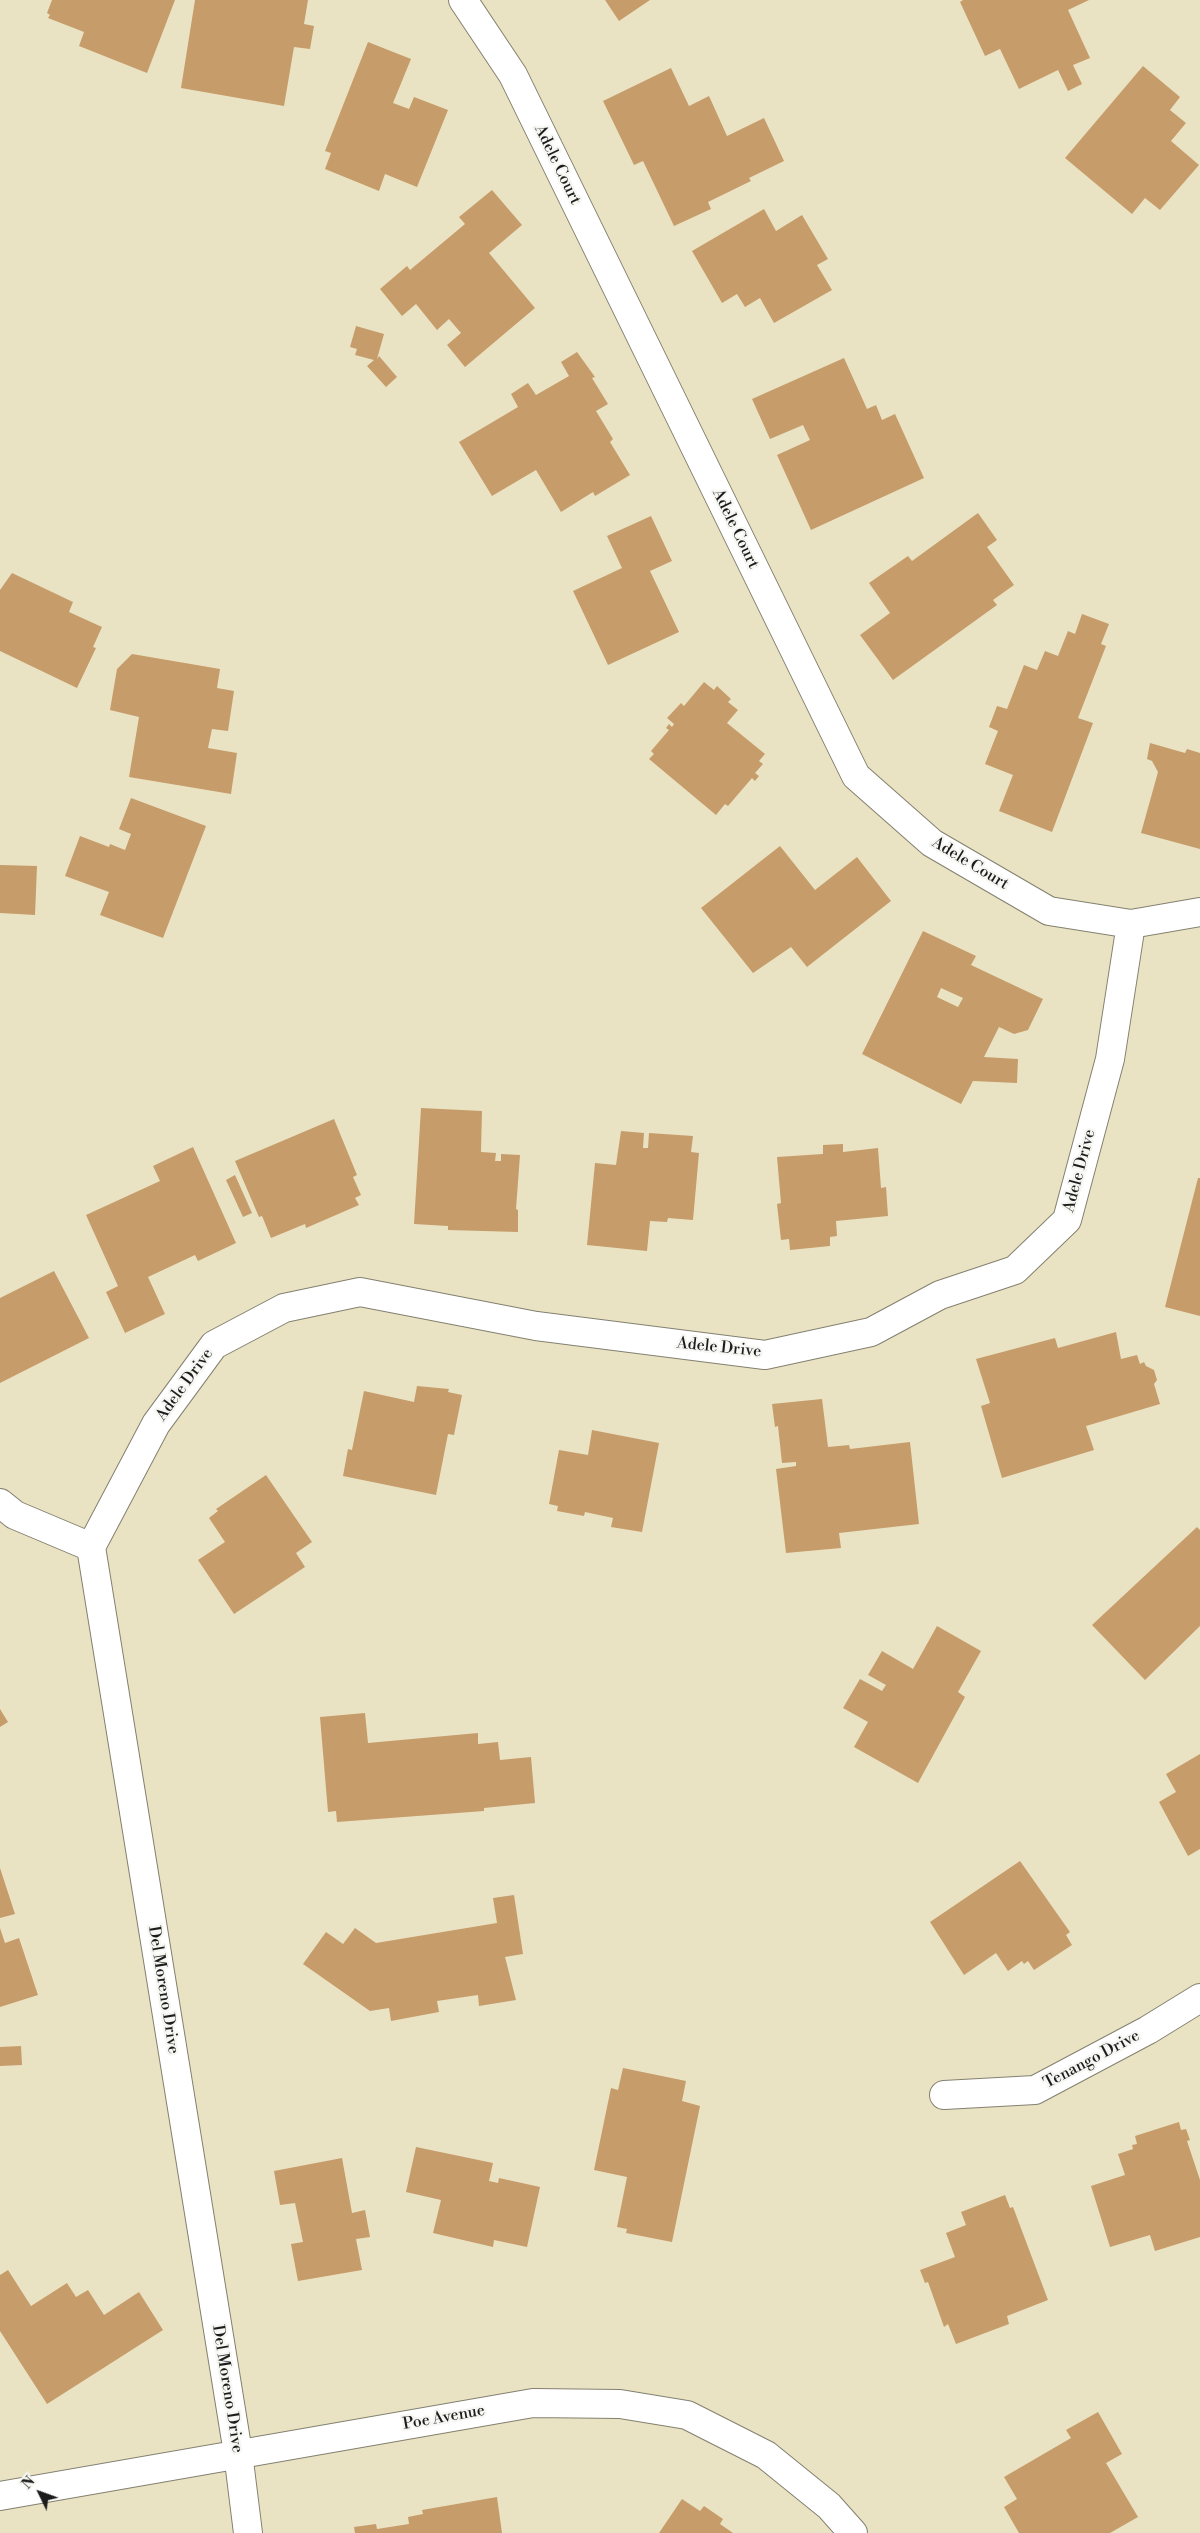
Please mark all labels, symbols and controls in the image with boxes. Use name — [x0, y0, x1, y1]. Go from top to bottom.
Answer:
street label: Adele Court — [529, 122, 585, 208]
street label: Adele Court — [707, 486, 763, 572]
street label: Adele Court — [928, 834, 1012, 894]
street label: Adele Drive — [1060, 1128, 1100, 1214]
street label: Adele Drive — [676, 1334, 762, 1362]
street label: Adele Drive — [152, 1345, 218, 1425]
street label: Del Moreno Drive — [143, 1925, 183, 2055]
street label: Tenango Drive — [1041, 2027, 1143, 2093]
street label: Del Moreno Drive — [207, 2324, 247, 2454]
street label: Poe Avenue — [401, 2401, 487, 2435]
north arrow — [15, 2468, 65, 2518]
text: N — [18, 2473, 39, 2493]

